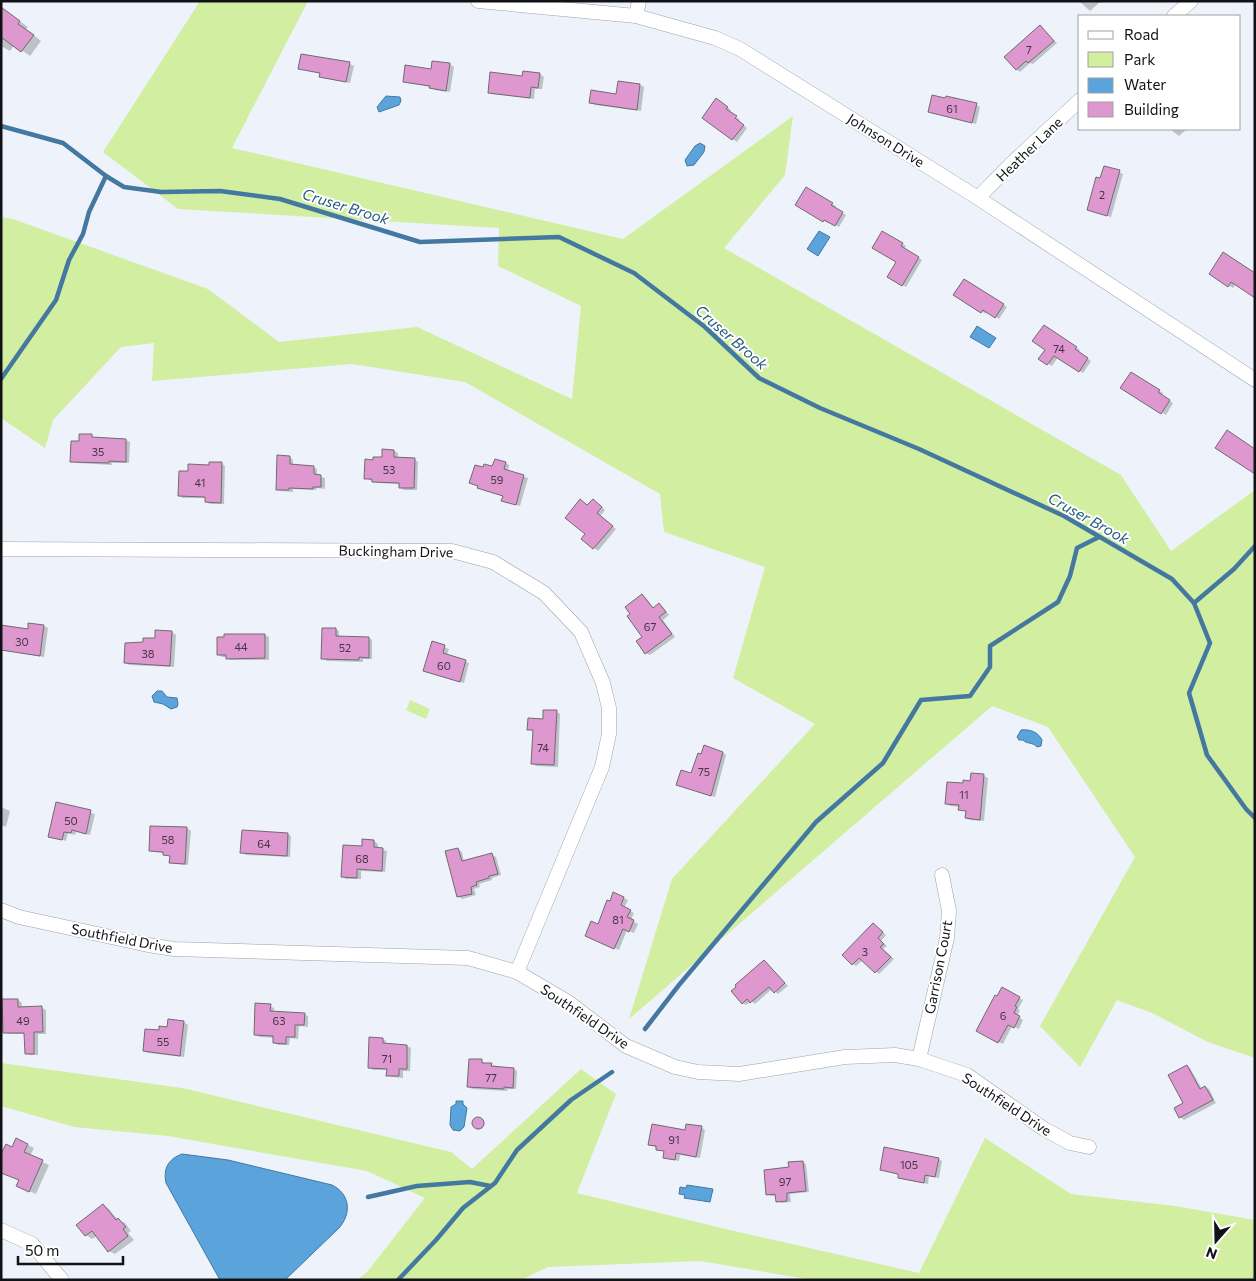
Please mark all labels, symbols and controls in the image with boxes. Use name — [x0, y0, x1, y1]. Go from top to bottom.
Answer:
legend — [1078, 15, 1241, 130]
text: Road — [1124, 25, 1159, 43]
house number: 7 — [1026, 43, 1032, 56]
text: Park — [1124, 50, 1155, 68]
text: Water — [1124, 75, 1166, 93]
text: Building — [1124, 100, 1179, 118]
house number: 61 — [946, 102, 958, 115]
street label: Johnson Drive — [844, 110, 928, 170]
street label: Heather Lane — [992, 113, 1066, 185]
water label: Cruser Brook — [300, 184, 392, 228]
house number: 2 — [1099, 188, 1105, 201]
water label: Cruser Brook — [692, 301, 772, 374]
house number: 74 — [1053, 342, 1065, 355]
house number: 35 — [92, 445, 104, 458]
house number: 53 — [383, 463, 395, 476]
house number: 59 — [491, 473, 504, 486]
house number: 41 — [195, 476, 205, 489]
water label: Cruser Brook — [1045, 488, 1133, 548]
street label: Buckingham Drive — [339, 542, 453, 560]
house number: 67 — [644, 620, 656, 633]
house number: 30 — [15, 635, 29, 648]
house number: 44 — [234, 640, 248, 653]
house number: 52 — [339, 641, 351, 654]
house number: 38 — [142, 647, 155, 660]
house number: 60 — [437, 659, 451, 672]
house number: 74 — [537, 741, 549, 754]
house number: 75 — [698, 765, 710, 778]
house number: 11 — [959, 788, 969, 801]
house number: 50 — [64, 814, 78, 827]
house number: 58 — [162, 833, 175, 846]
house number: 64 — [257, 837, 271, 850]
house number: 68 — [355, 852, 369, 865]
house number: 81 — [612, 913, 624, 926]
street label: Garrison Court — [921, 919, 955, 1015]
street label: Southfield Drive — [70, 920, 174, 956]
house number: 3 — [862, 945, 868, 958]
street label: Southfield Drive — [538, 980, 632, 1052]
house number: 6 — [1000, 1009, 1007, 1022]
house number: 49 — [16, 1014, 30, 1027]
house number: 63 — [273, 1014, 285, 1027]
house number: 55 — [157, 1035, 169, 1048]
house number: 71 — [382, 1052, 392, 1065]
street label: Southfield Drive — [959, 1069, 1055, 1139]
house number: 77 — [485, 1071, 497, 1084]
house number: 91 — [668, 1133, 680, 1146]
house number: 105 — [900, 1158, 918, 1171]
house number: 97 — [779, 1175, 791, 1188]
north arrow — [1191, 1216, 1241, 1266]
scale bar — [18, 1234, 122, 1266]
text: 50 m — [25, 1241, 59, 1259]
text: N — [1204, 1244, 1219, 1263]

